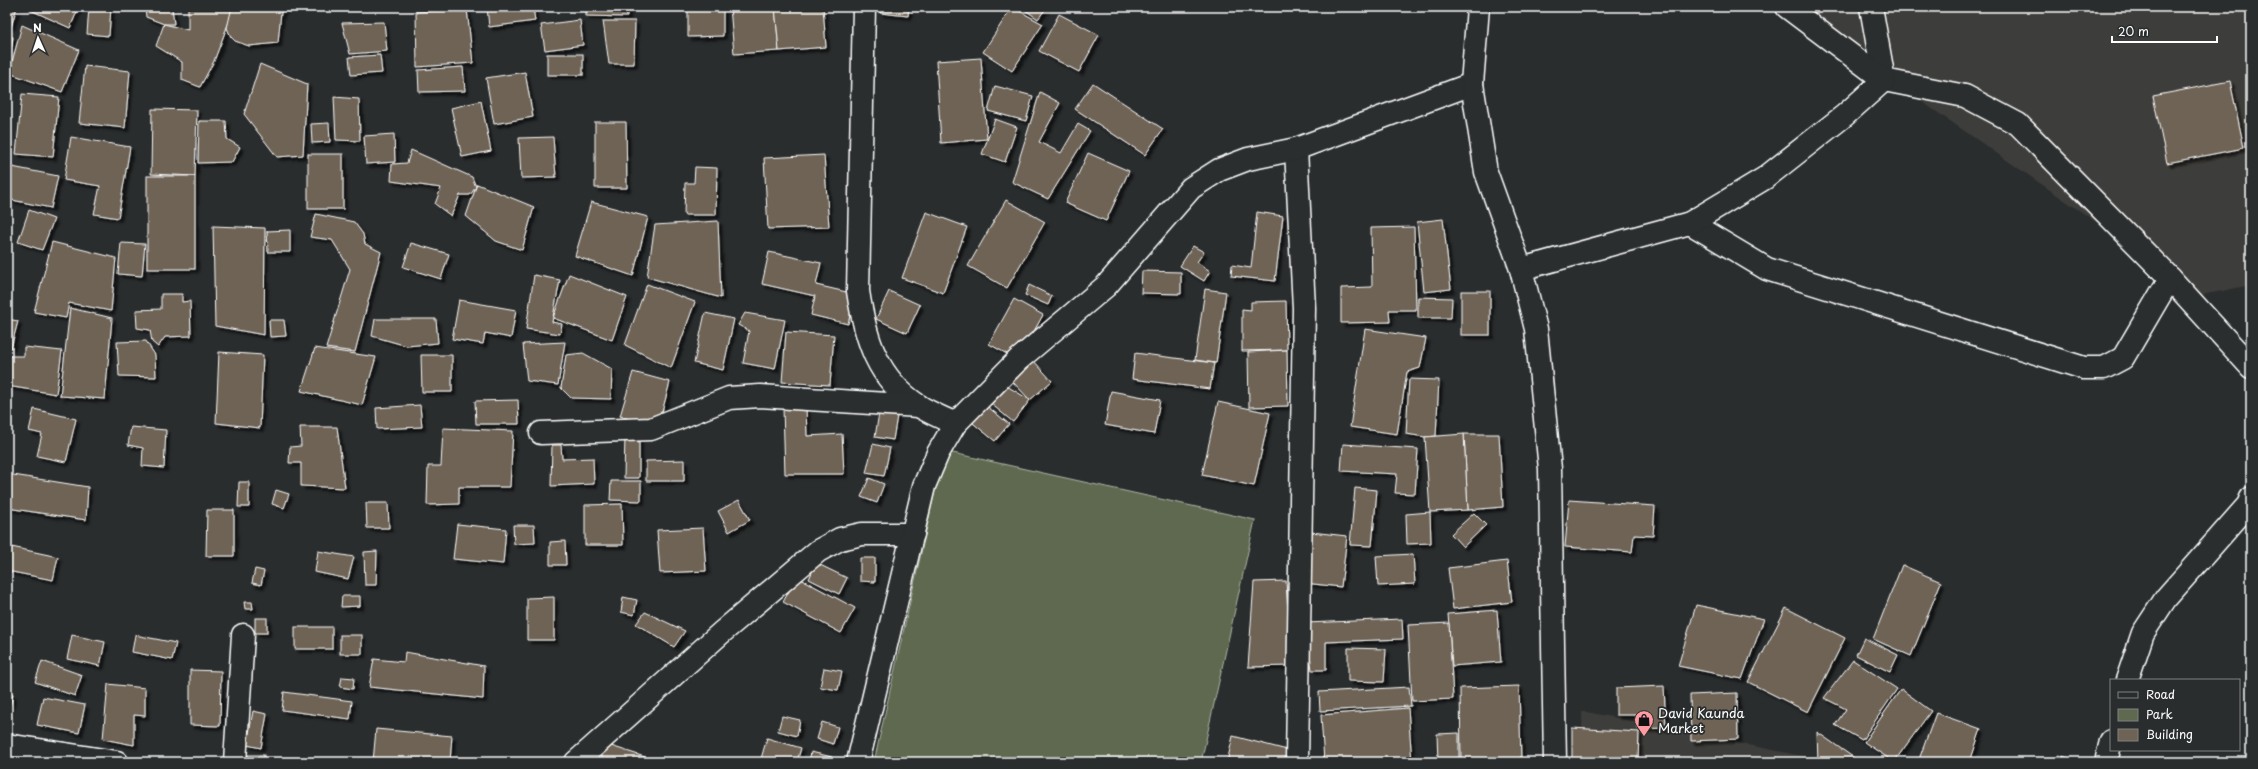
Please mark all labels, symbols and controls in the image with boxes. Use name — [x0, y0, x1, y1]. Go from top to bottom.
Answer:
north arrow — [18, 18, 58, 58]
scale bar — [2112, 18, 2217, 44]
text: N — [33, 19, 43, 36]
text: 20 m — [2118, 22, 2149, 40]
legend — [2110, 679, 2240, 751]
text: Road — [2146, 685, 2175, 703]
place label: David Kaunda Market — [1658, 703, 1744, 737]
text: Park — [2146, 705, 2173, 723]
shop icon: David Kaunda Market — [1633, 709, 1655, 737]
text: Building — [2146, 725, 2193, 743]

